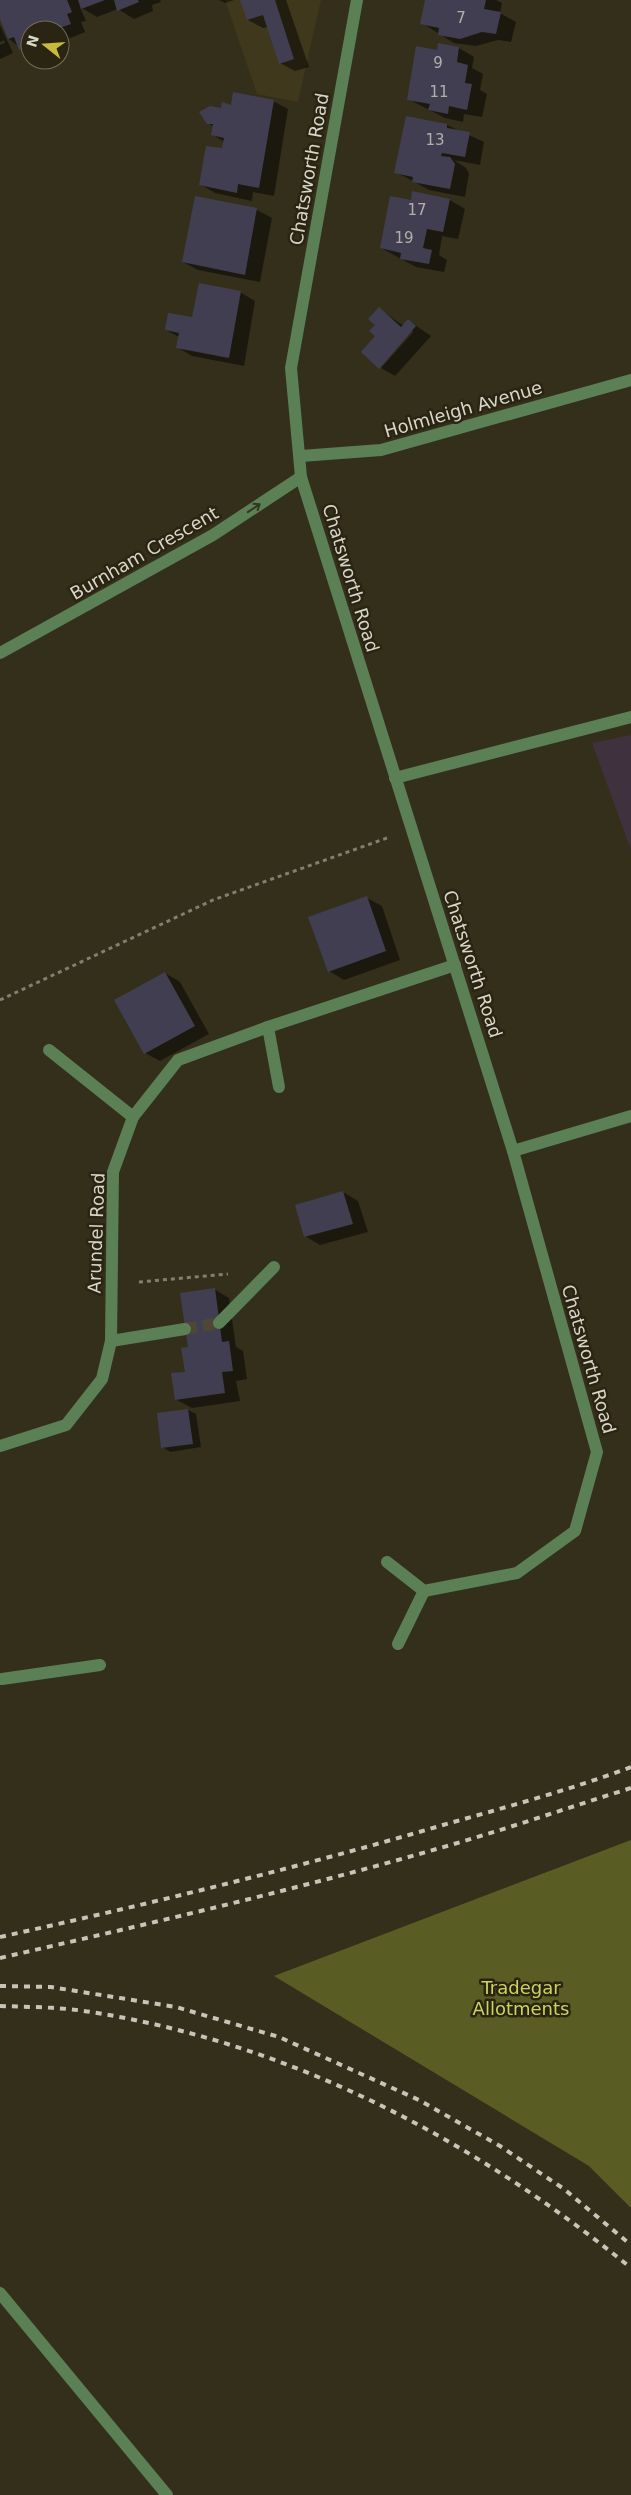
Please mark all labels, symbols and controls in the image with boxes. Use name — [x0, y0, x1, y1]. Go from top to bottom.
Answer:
house number: 7 — [456, 9, 466, 27]
north arrow — [20, 20, 70, 70]
text: N — [23, 33, 42, 49]
house number: 9 — [433, 54, 443, 72]
house number: 11 — [429, 83, 449, 101]
street label: Chatsworth Road — [285, 91, 333, 247]
house number: 13 — [425, 131, 445, 149]
house number: 17 — [407, 201, 427, 219]
house number: 19 — [394, 229, 414, 247]
street label: Holmleigh Avenue — [381, 376, 545, 442]
street label: Chatsworth Road — [318, 501, 384, 655]
street label: Burnham Crescent — [66, 502, 222, 604]
one-way arrow — [246, 503, 260, 513]
street label: Chatsworth Road — [439, 888, 507, 1040]
street label: Arundel Road — [83, 1172, 109, 1294]
street label: Chatsworth Road — [558, 1282, 620, 1436]
park label: Tradegar Allotments — [473, 1977, 569, 2019]

